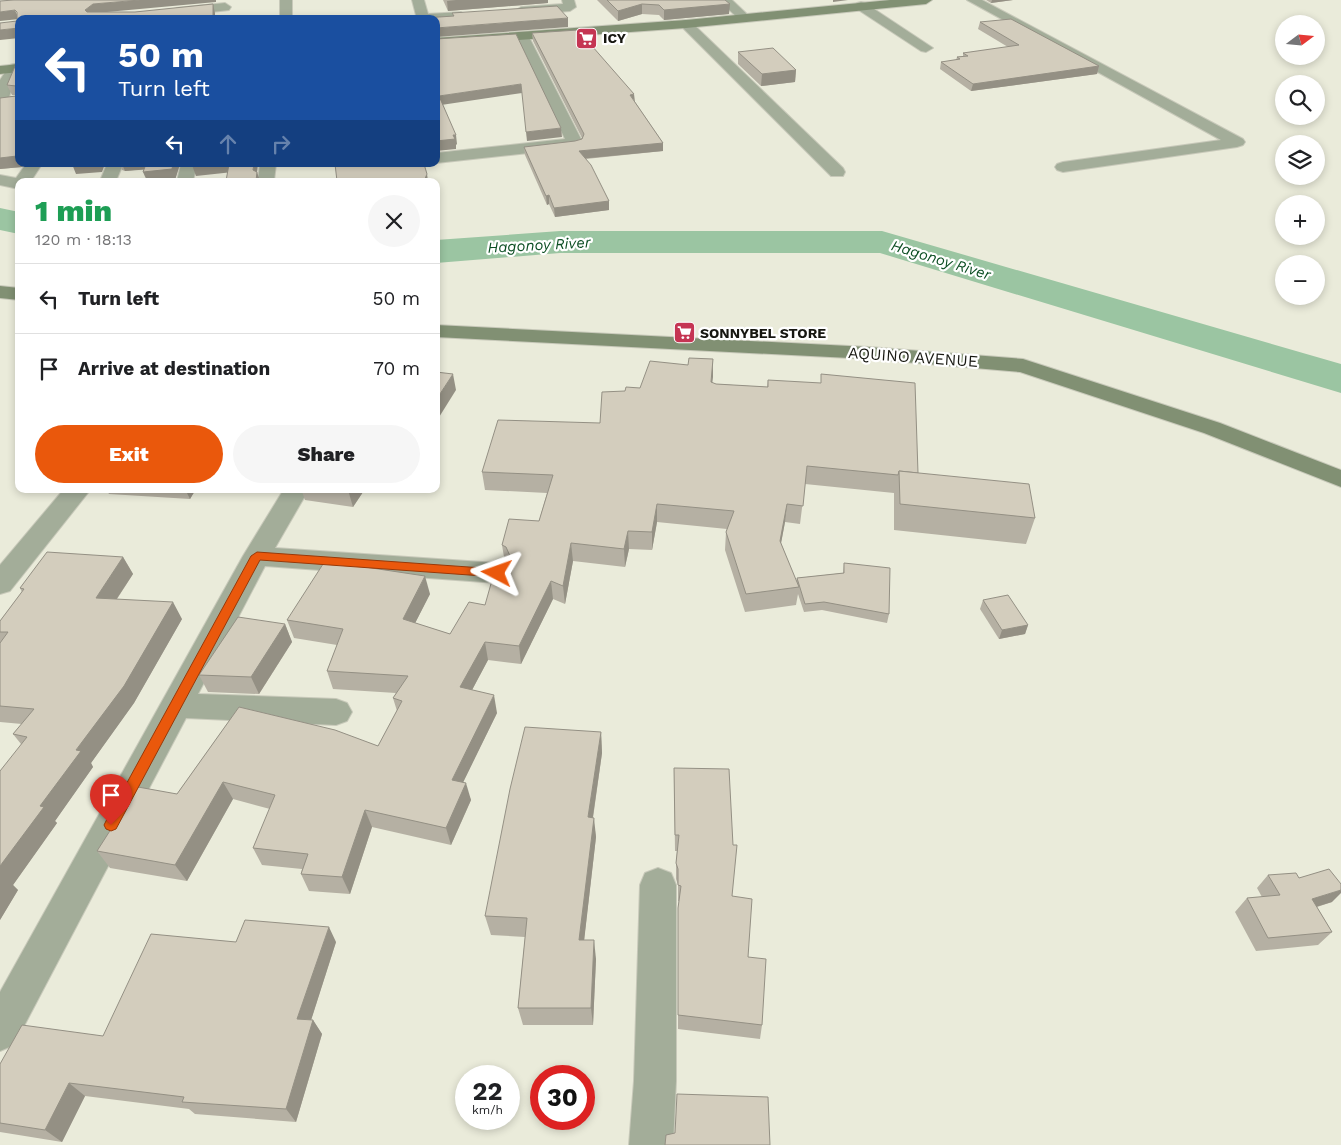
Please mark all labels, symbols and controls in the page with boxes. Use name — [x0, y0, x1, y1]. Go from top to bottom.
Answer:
north arrow — [1275, 15, 1325, 65]
map controls — [1275, 15, 1325, 305]
supermarket icon: ICY — [575, 26, 599, 50]
place label: ICY — [603, 30, 627, 46]
text: 50 m — [118, 34, 204, 76]
icon: left — [35, 35, 100, 100]
button: search — [1275, 75, 1325, 125]
text: Turn left — [118, 76, 210, 101]
icon: left — [161, 130, 189, 158]
icon: ahead — [214, 130, 242, 158]
icon: right — [267, 130, 295, 158]
button: layers — [1275, 135, 1325, 185]
text: 1 min — [35, 193, 112, 228]
button: close — [368, 195, 420, 247]
button: + — [1275, 195, 1325, 245]
text: 120 m · 18:13 — [35, 230, 132, 249]
water label: Hagonoy River — [487, 233, 592, 257]
water label: Hagonoy River — [889, 236, 994, 284]
button: − — [1275, 255, 1325, 305]
icon: left — [35, 285, 63, 313]
text: Turn left — [78, 287, 159, 310]
text: 50 m — [373, 287, 420, 310]
supermarket icon: SONNYBEL STORE — [672, 321, 696, 345]
place label: SONNYBEL STORE — [700, 325, 826, 341]
street label: AQUINO AVENUE — [847, 343, 979, 371]
icon: arrive — [35, 355, 63, 383]
text: Arrive at destination — [78, 357, 270, 380]
text: 70 m — [373, 357, 420, 380]
button: Exit — [35, 425, 223, 483]
button: Share — [233, 425, 420, 483]
position arrow — [470, 546, 522, 598]
pin — [90, 774, 132, 825]
icon: arrive — [97, 781, 125, 809]
speed limit sign: 30 — [530, 1065, 595, 1130]
text: 22 — [473, 1077, 502, 1106]
text: km/h — [472, 1103, 503, 1117]

